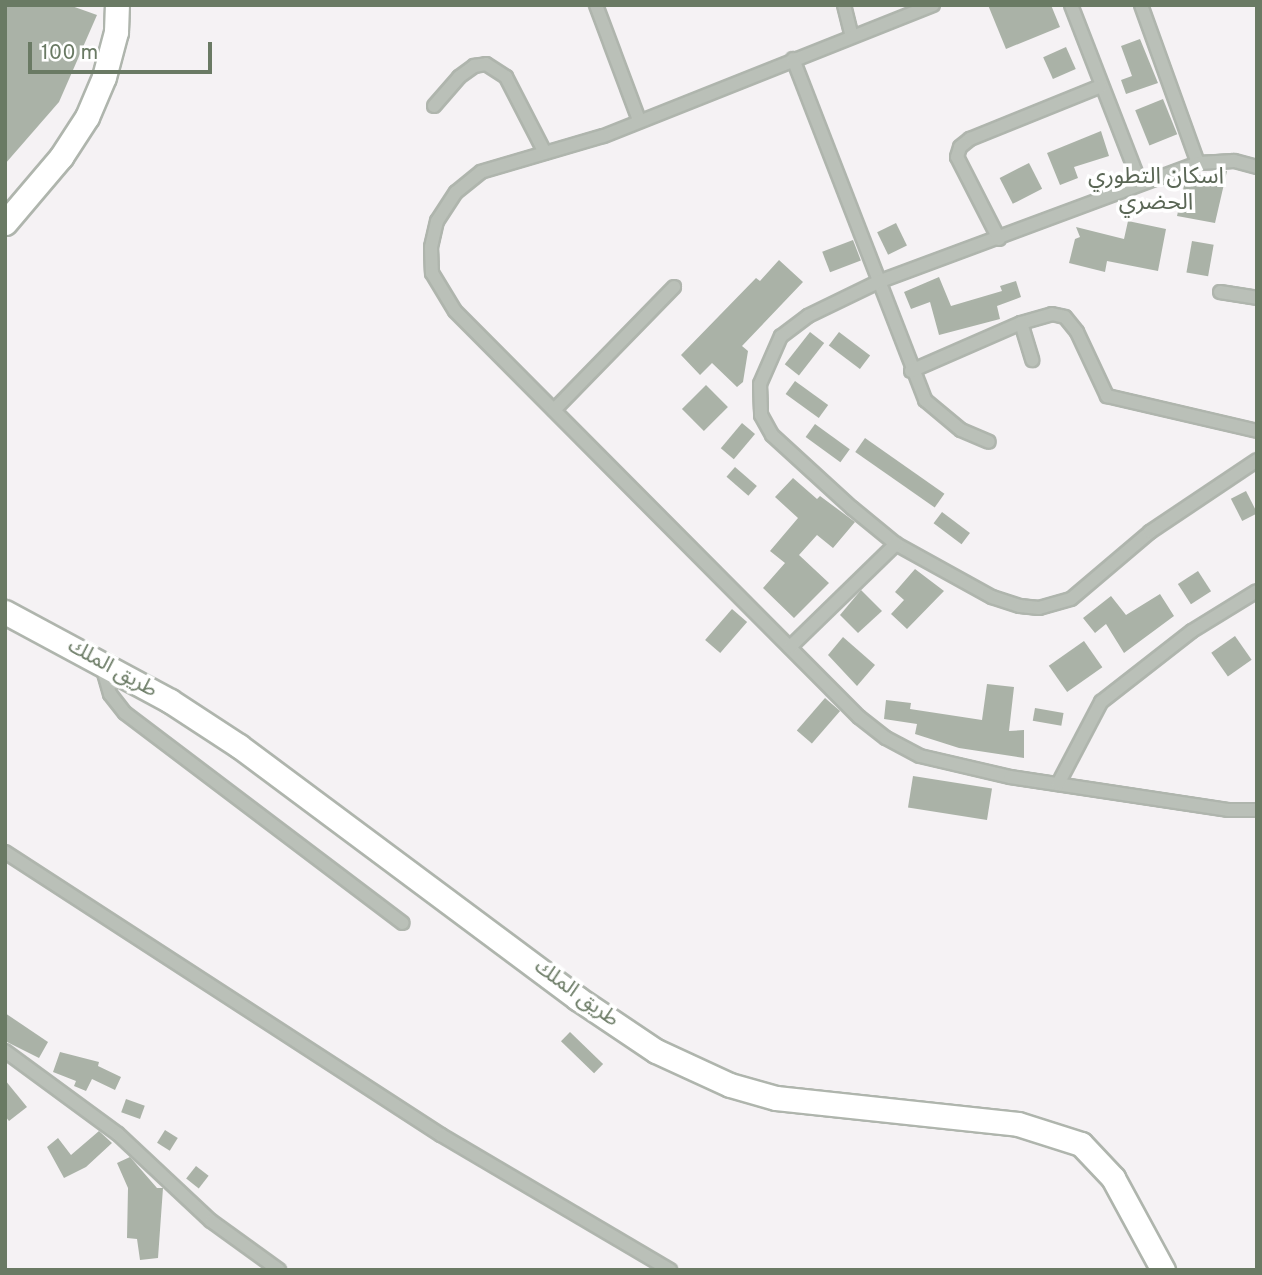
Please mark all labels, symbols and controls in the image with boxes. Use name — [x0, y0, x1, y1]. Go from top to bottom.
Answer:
scale bar — [32, 28, 215, 72]
text: 100 m — [41, 40, 98, 67]
district label: اسكان التطوري الحضري — [1088, 164, 1224, 218]
street label: طريق الملك — [63, 634, 161, 704]
street label: طريق الملك — [529, 955, 623, 1033]

